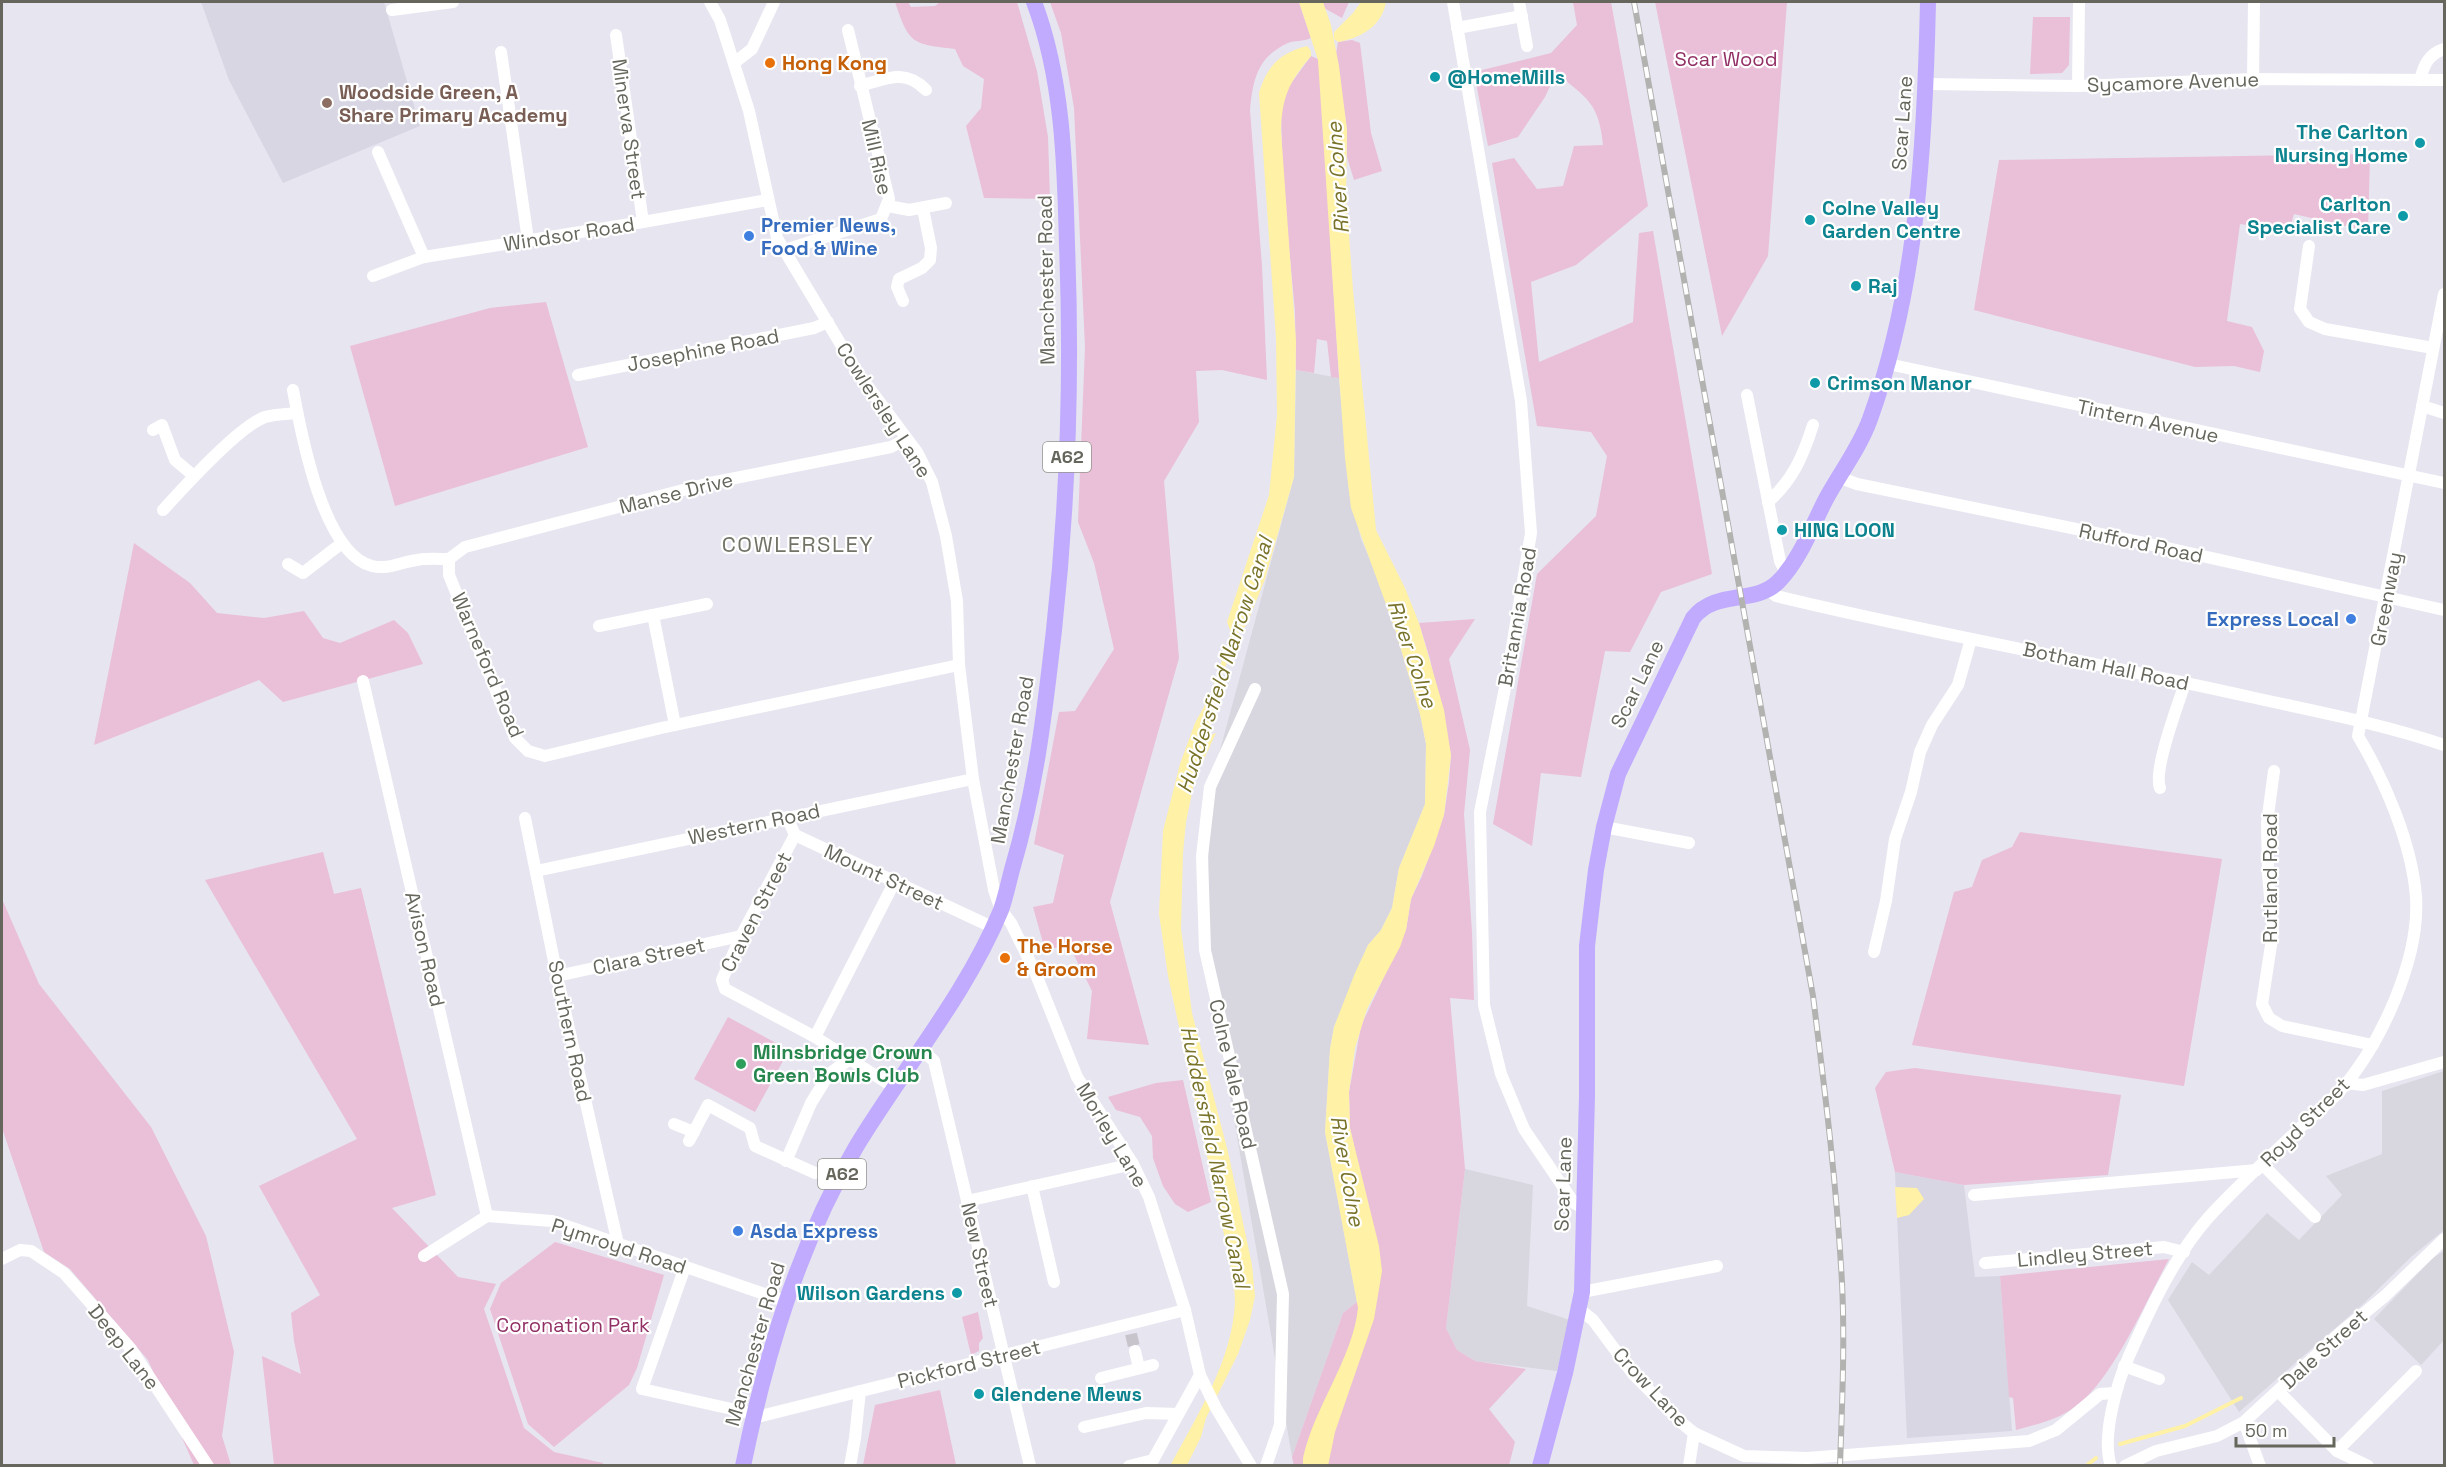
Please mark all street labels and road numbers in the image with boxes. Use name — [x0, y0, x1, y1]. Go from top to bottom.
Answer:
street label: Minerva Street — [606, 57, 652, 201]
street label: Sycamore Avenue — [2087, 66, 2259, 98]
street label: Scar Lane — [1886, 75, 1918, 171]
street label: Mill Rise — [856, 117, 898, 197]
street label: Manchester Road — [1032, 195, 1060, 365]
street label: Windsor Road — [502, 211, 636, 257]
street label: Josephine Road — [625, 323, 781, 377]
street label: Cowlersley Lane — [831, 337, 937, 483]
street label: Tintern Avenue — [2075, 393, 2221, 449]
road number: A62 — [1043, 442, 1091, 472]
street label: Manse Drive — [616, 466, 736, 520]
street label: Rufford Road — [2077, 517, 2205, 569]
street label: Britannia Road — [1492, 545, 1542, 689]
street label: Greenway — [2364, 550, 2408, 648]
street label: Warneford Road — [446, 589, 530, 741]
street label: Scar Lane — [1605, 636, 1669, 732]
street label: Botham Hall Road — [2021, 636, 2191, 696]
street label: Manchester Road — [984, 674, 1040, 846]
street label: Western Road — [686, 797, 822, 851]
street label: Rutland Road — [2257, 813, 2283, 943]
street label: Mount Street — [820, 838, 948, 916]
street label: Craven Street — [715, 847, 797, 977]
street label: Avison Road — [399, 889, 451, 1009]
street label: Clara Street — [590, 931, 708, 981]
street label: Southern Road — [542, 958, 598, 1104]
street label: Colne Vale Road — [1203, 996, 1263, 1152]
street label: Royd Street — [2255, 1072, 2355, 1172]
street label: Morley Lane — [1071, 1078, 1153, 1192]
street label: Scar Lane — [1548, 1136, 1578, 1232]
road number: A62 — [818, 1159, 866, 1189]
street label: New Street — [955, 1200, 1005, 1310]
street label: Pymroyd Road — [548, 1212, 690, 1280]
street label: Lindley Street — [2016, 1235, 2154, 1273]
street label: Manchester Road — [719, 1259, 791, 1429]
street label: Deep Lane — [83, 1299, 165, 1395]
street label: Dale Street — [2275, 1303, 2373, 1395]
street label: Pickford Street — [895, 1334, 1043, 1394]
street label: Crow Lane — [1607, 1342, 1695, 1432]

